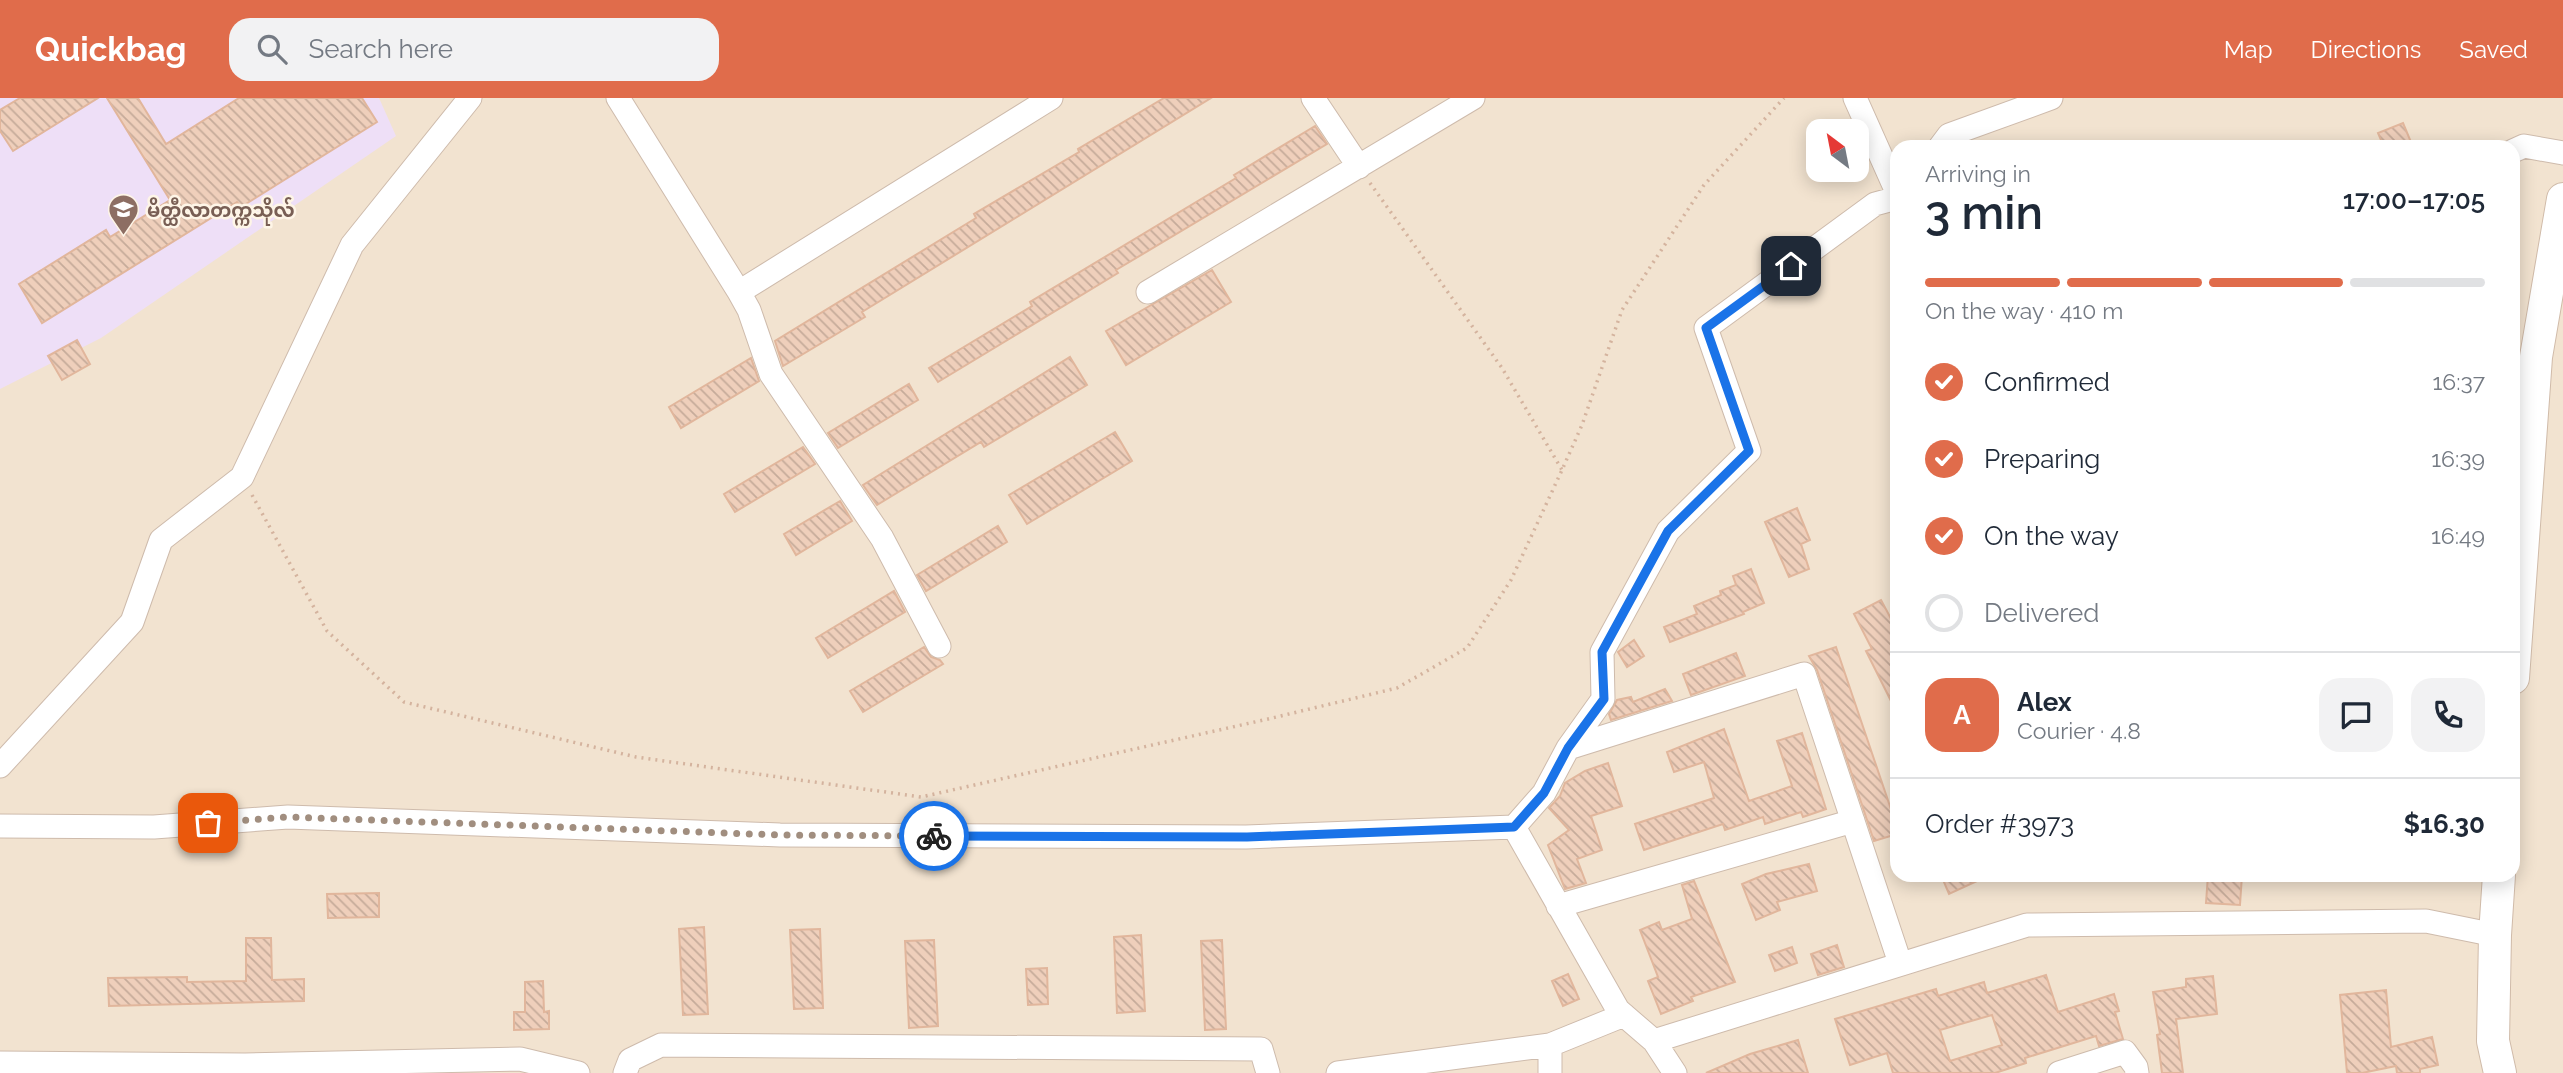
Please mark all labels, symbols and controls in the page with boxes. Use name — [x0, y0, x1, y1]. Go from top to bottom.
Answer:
search box — [229, 18, 719, 81]
text: Quickbag — [35, 30, 187, 69]
icon: search — [253, 30, 291, 68]
text: Search here — [309, 34, 453, 64]
text: Map — [2224, 35, 2273, 64]
text: Directions — [2311, 35, 2421, 64]
text: Saved — [2459, 35, 2528, 64]
north arrow — [1806, 119, 1869, 182]
map controls — [1806, 119, 1869, 182]
text: Arriving in — [1925, 160, 2031, 187]
text: 17:00–17:05 — [2343, 185, 2485, 215]
text: 3 min — [1925, 186, 2043, 240]
school or university icon: မိတ္ထီလာတက္ကသိုလ် — [107, 193, 141, 237]
place label: မိတ္ထီလာတက္ကသိုလ် — [147, 197, 295, 226]
pin — [1761, 236, 1821, 296]
icon: home — [1772, 247, 1810, 285]
text: On the way · 410 m — [1925, 297, 2123, 324]
icon: check — [1925, 363, 1963, 401]
text: Confirmed — [1984, 367, 2110, 397]
text: 16:37 — [2432, 368, 2485, 395]
icon: check — [1925, 440, 1963, 478]
text: Preparing — [1984, 444, 2100, 474]
text: 16:39 — [2431, 445, 2485, 472]
icon: check — [1925, 517, 1963, 555]
text: On the way — [1984, 521, 2119, 551]
text: 16:49 — [2431, 522, 2485, 549]
text: Delivered — [1984, 598, 2099, 628]
button: chat — [2319, 678, 2393, 752]
button: phone — [2411, 678, 2485, 752]
text: Alex — [2017, 687, 2072, 717]
text: A — [1953, 700, 1971, 730]
text: Courier · 4.8 — [2017, 717, 2141, 744]
pin — [178, 793, 238, 853]
courier — [899, 801, 969, 871]
icon: bag — [189, 804, 227, 842]
text: Order #3973 — [1925, 809, 2074, 839]
text: $16.30 — [2404, 809, 2485, 839]
icon: bike — [915, 817, 953, 855]

